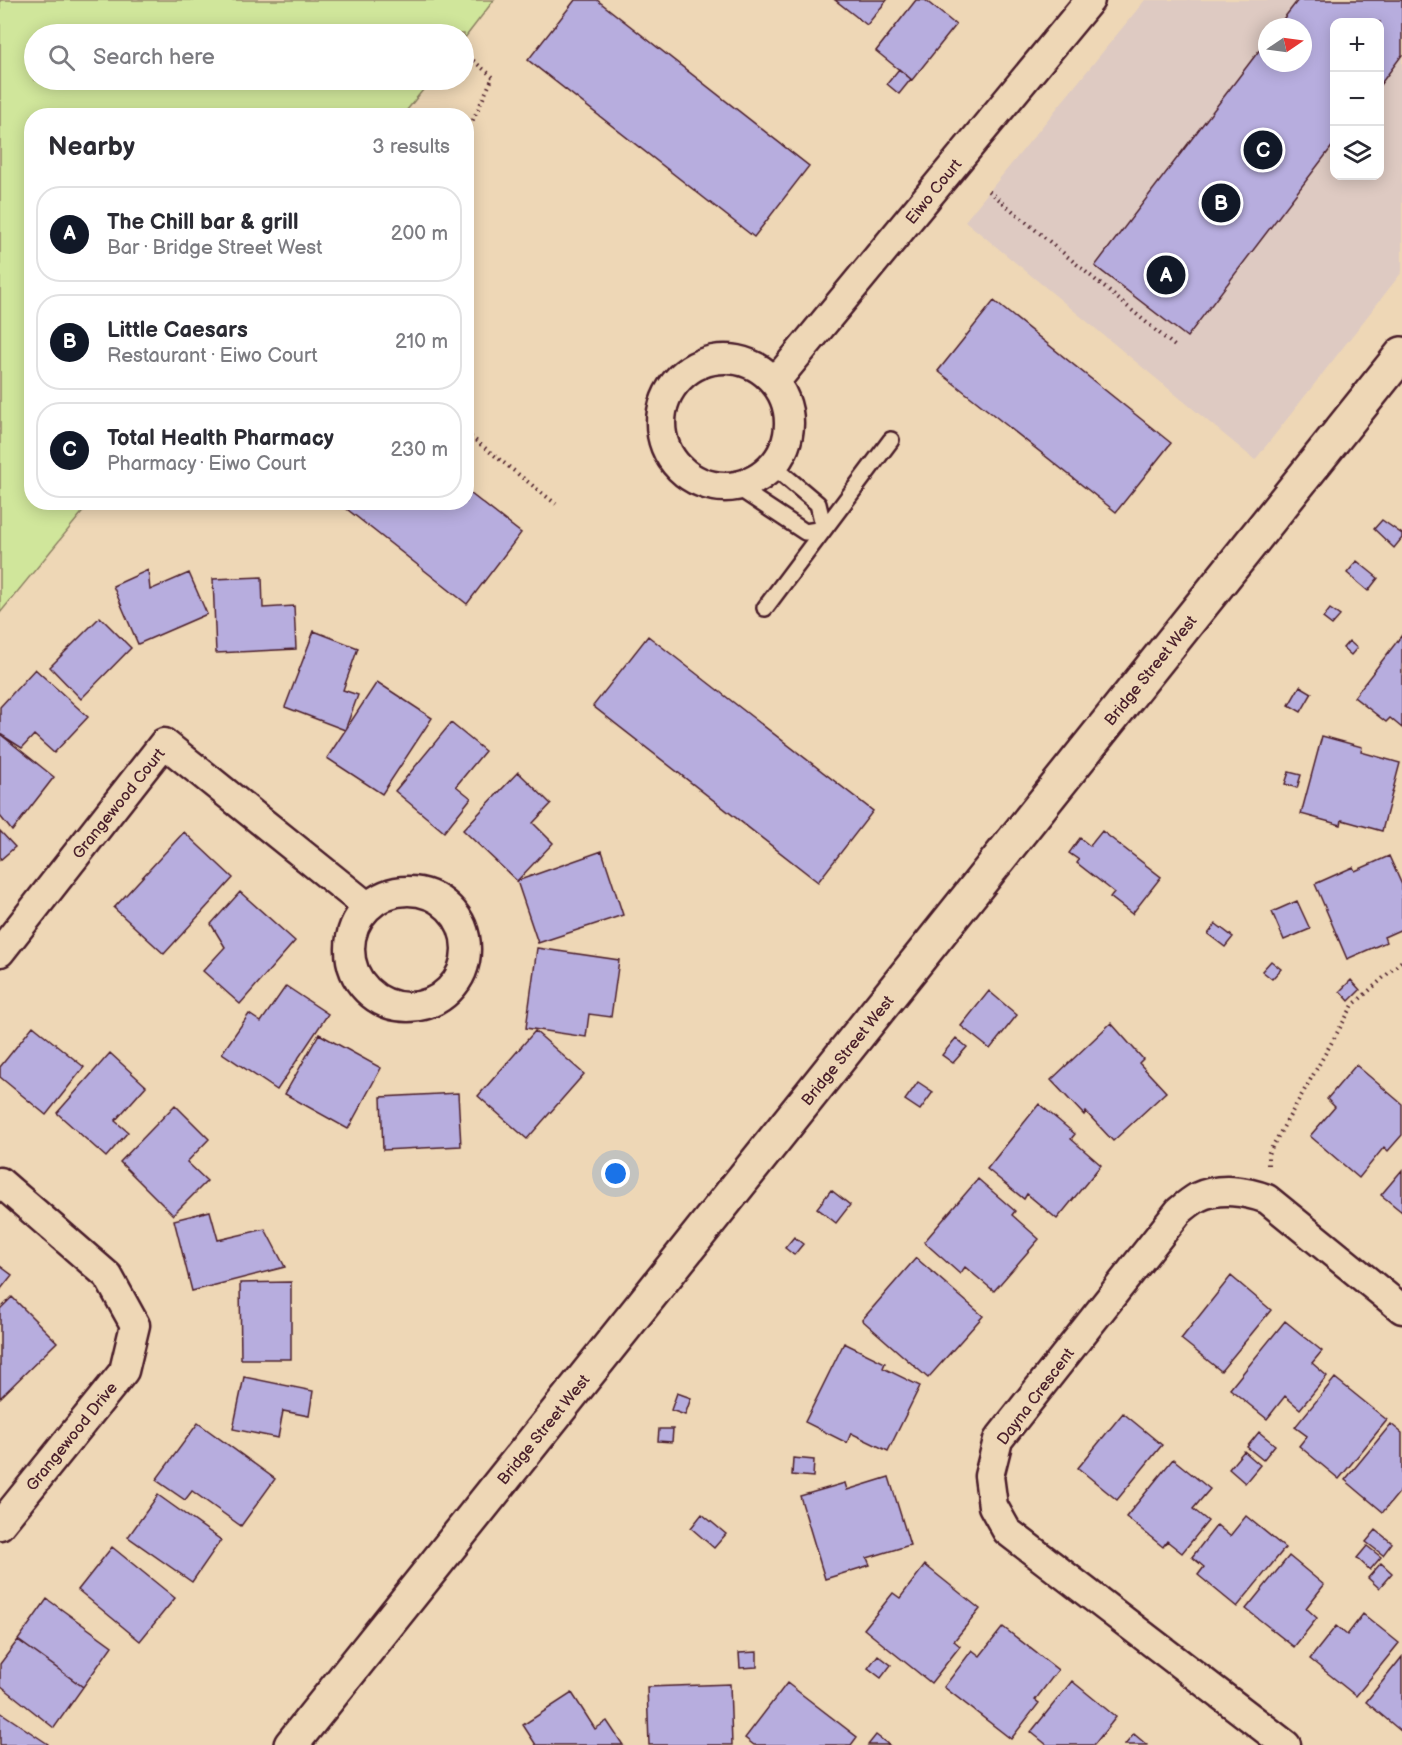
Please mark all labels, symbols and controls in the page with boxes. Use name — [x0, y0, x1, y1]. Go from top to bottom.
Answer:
north arrow — [1258, 18, 1312, 72]
map controls — [1330, 18, 1384, 180]
button: + — [1330, 18, 1384, 72]
search box — [24, 24, 474, 90]
icon: search — [45, 41, 78, 74]
text: Search here — [93, 44, 215, 71]
button: − — [1330, 72, 1384, 126]
button: layers — [1330, 126, 1384, 180]
pin: C — [1244, 128, 1282, 172]
text: Nearby — [48, 132, 135, 163]
text: 3 results — [372, 135, 450, 159]
street label: Eiwo Court — [902, 155, 966, 228]
pin: B — [1202, 180, 1240, 226]
text: The Chill bar & grill — [107, 209, 299, 236]
text: A — [63, 222, 76, 246]
text: 200 m — [391, 222, 448, 246]
text: Bar · Bridge Street West — [107, 236, 322, 260]
pin: A — [1146, 252, 1186, 298]
text: Little Caesars — [107, 317, 248, 344]
text: B — [62, 330, 77, 354]
text: 210 m — [395, 330, 448, 354]
text: Restaurant · Eiwo Court — [107, 344, 318, 368]
text: Total Health Pharmacy — [107, 425, 334, 452]
text: C — [62, 438, 77, 462]
text: 230 m — [391, 438, 448, 462]
text: Pharmacy · Eiwo Court — [107, 452, 306, 476]
street label: Bridge Street West — [1101, 612, 1201, 730]
street label: Grangewood Court — [69, 745, 170, 863]
street label: Bridge Street West — [798, 992, 898, 1110]
your location — [601, 1159, 630, 1188]
street label: Dayna Crescent — [994, 1345, 1079, 1449]
street label: Bridge Street West — [494, 1371, 594, 1489]
street label: Grangewood Drive — [23, 1378, 122, 1495]

